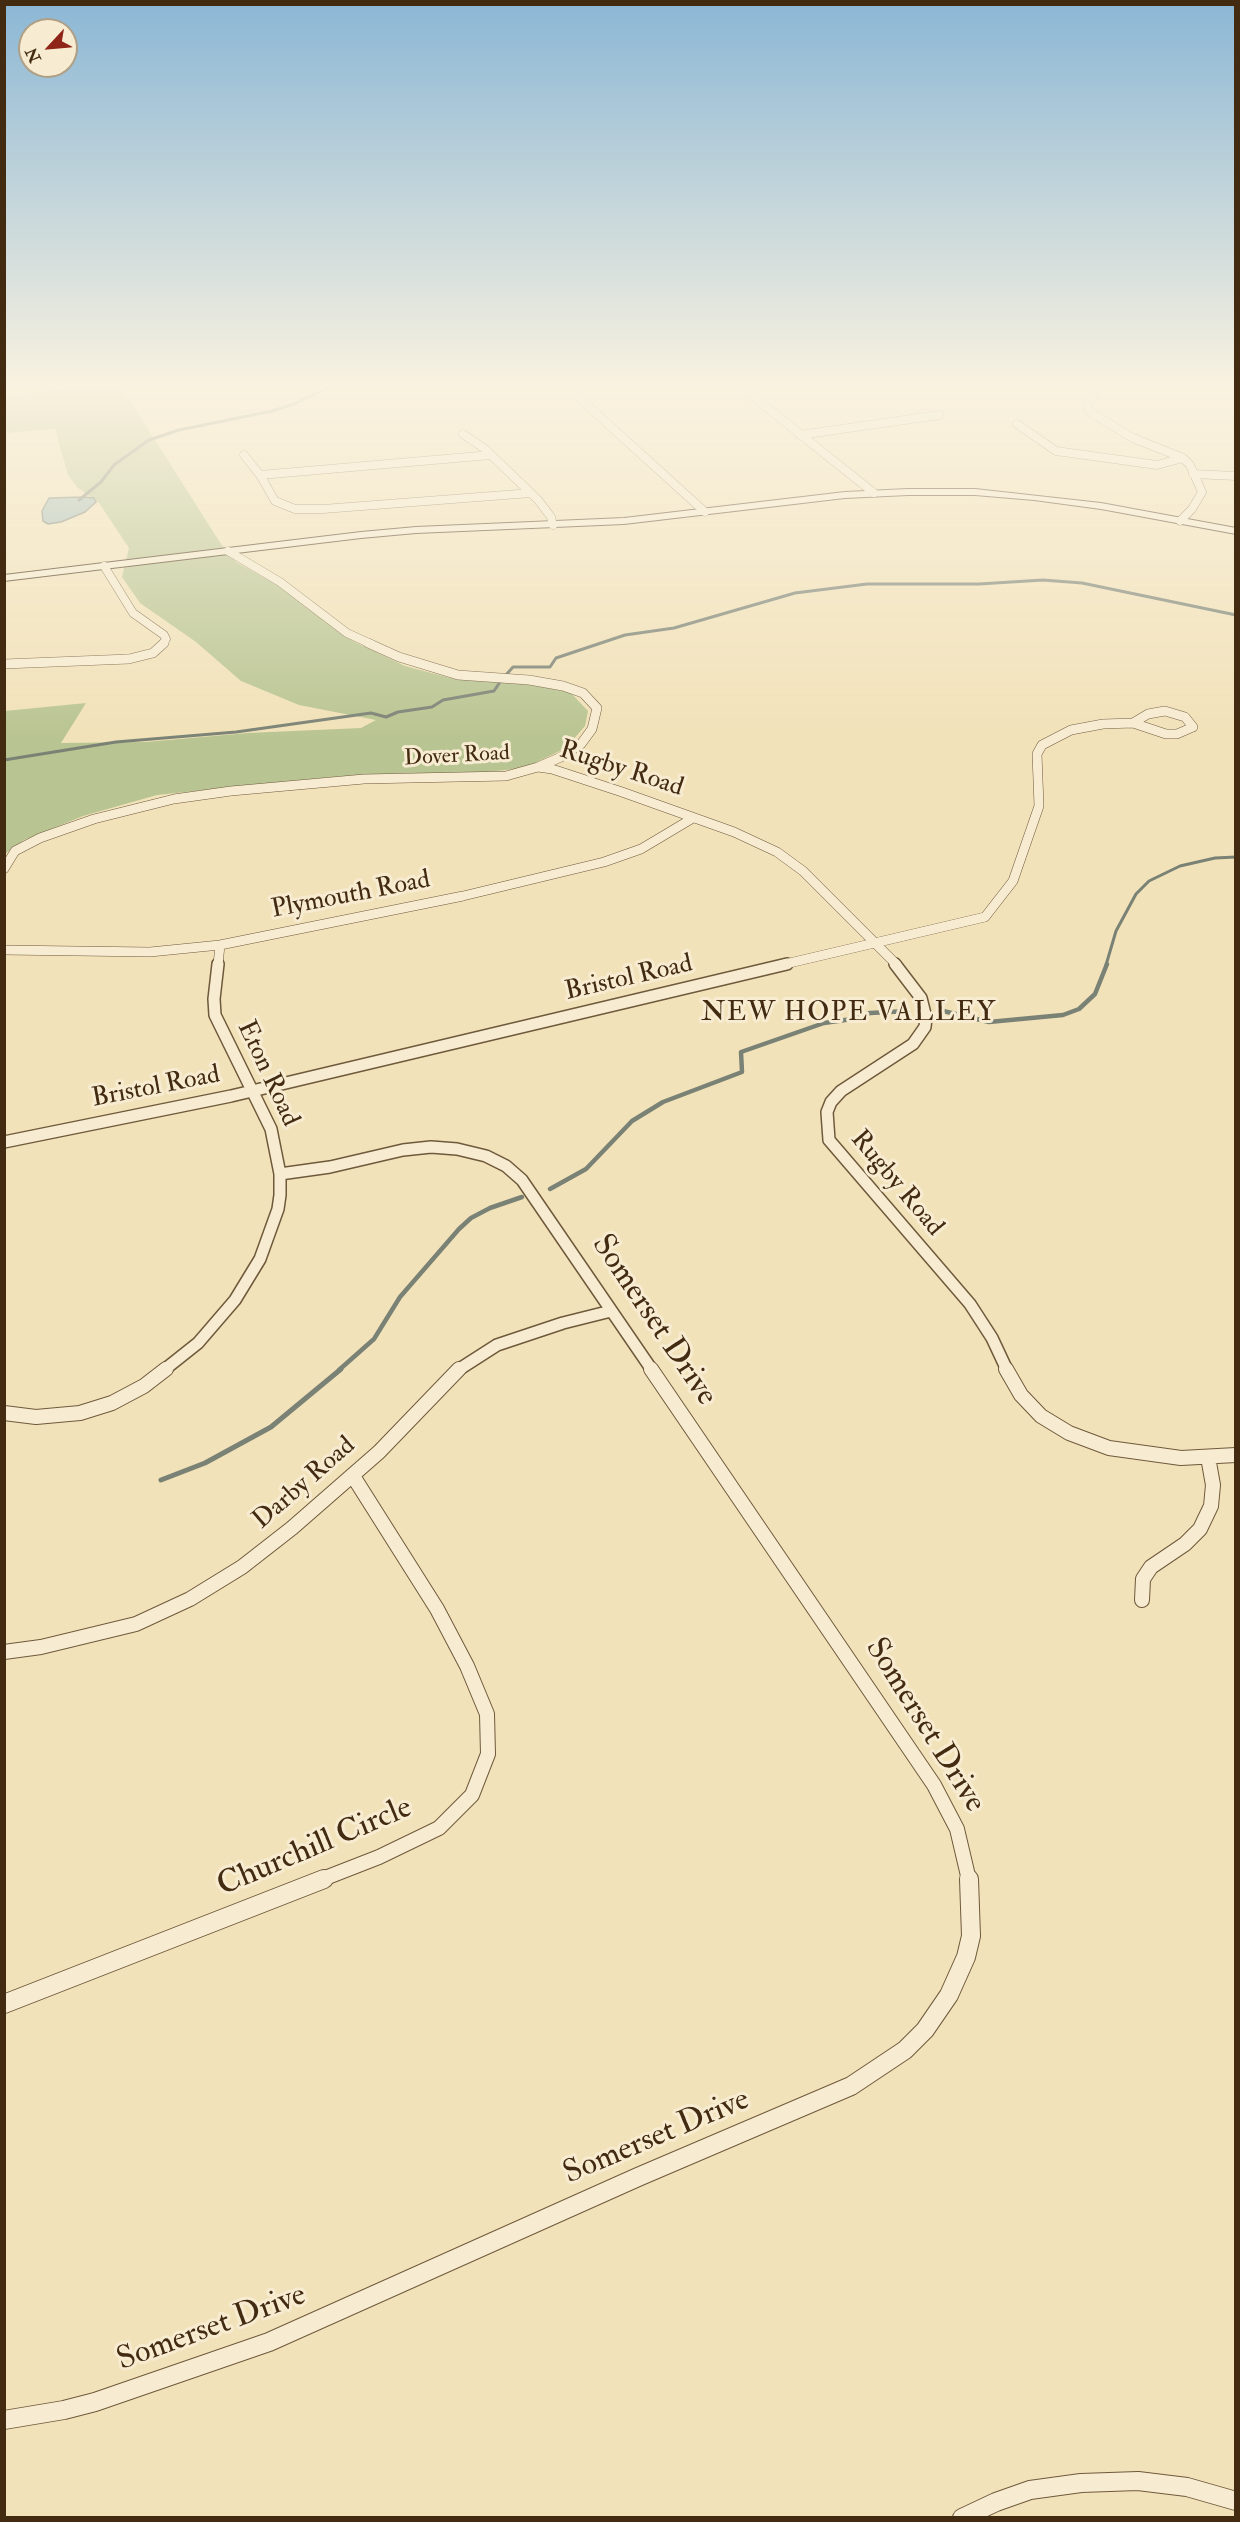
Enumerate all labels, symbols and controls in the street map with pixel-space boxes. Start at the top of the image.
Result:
north arrow [18,18,78,78]
text: N [21,44,46,66]
street label: Rugby Road [555,735,687,805]
street label: Dover Road [404,741,510,773]
street label: Plymouth Road [269,865,433,927]
street label: Bristol Road [562,949,696,1009]
district label: NEW HOPE VALLEY [701,998,997,1030]
street label: Eton Road [229,1016,305,1132]
street label: Bristol Road [89,1060,223,1116]
street label: Rugby Road [843,1125,949,1243]
street label: Somerset Drive [582,1228,724,1414]
street label: Darby Road [247,1431,363,1537]
street label: Somerset Drive [855,1632,993,1820]
street label: Churchill Circle [212,1790,418,1906]
street label: Somerset Drive [558,2082,756,2194]
street label: Somerset Drive [112,2277,312,2381]

